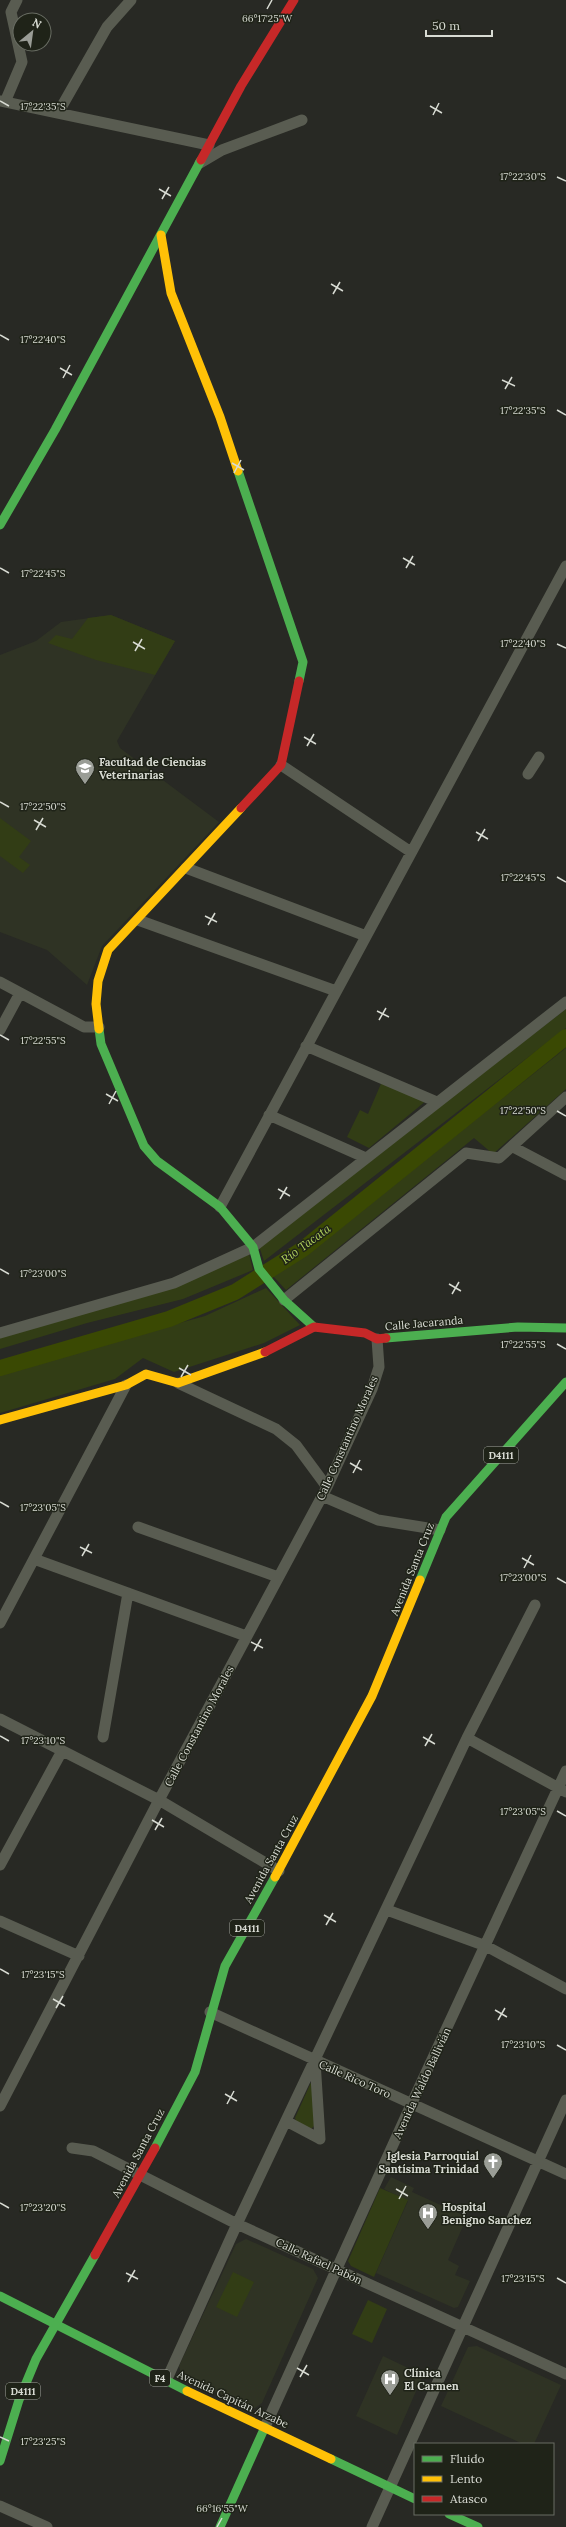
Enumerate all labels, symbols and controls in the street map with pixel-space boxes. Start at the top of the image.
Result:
north arrow [12,12,52,52]
text: 66°17'25"W [242,12,293,25]
scale bar [426,12,492,38]
text: N [30,15,44,32]
text: 50 m [432,18,460,33]
text: 17°22'35"S [20,100,66,113]
text: 17°22'30"S [500,170,546,183]
text: 17°22'40"S [20,333,66,346]
text: 17°22'35"S [500,404,546,417]
text: 17°22'45"S [21,567,66,580]
text: 17°22'40"S [500,637,546,650]
place label: Facultad de Ciencias Veterinarias [99,755,206,782]
school or university icon: Facultad de Ciencias Veterinarias [74,757,96,785]
text: 17°22'50"S [20,800,66,813]
text: 17°22'45"S [501,871,546,884]
text: 17°22'55"S [20,1034,66,1047]
text: 17°22'50"S [500,1104,546,1117]
water label: Río Tacata [278,1220,334,1267]
text: 17°23'00"S [20,1267,67,1280]
street label: Calle Jacaranda [384,1313,464,1333]
text: 17°22'55"S [500,1338,546,1351]
street label: Calle Constantino Morales [313,1374,381,1502]
road number: D4111 [484,1447,518,1463]
text: 17°23'05"S [20,1501,66,1514]
street label: Avenida Santa Cruz [387,1520,437,1618]
text: 17°23'00"S [500,1571,547,1584]
street label: Calle Constantino Morales [161,1663,237,1789]
text: 17°23'10"S [21,1734,65,1747]
text: 17°23'05"S [500,1805,546,1818]
street label: Avenida Santa Cruz [240,1812,301,1907]
road number: D4111 [230,1920,264,1936]
text: 17°23'15"S [21,1968,65,1981]
street label: Avenida Waldo Ballivián [390,2025,454,2142]
text: 17°23'10"S [501,2038,545,2051]
street label: Calle Rico Toro [317,2057,393,2101]
street label: Avenida Santa Cruz [108,2106,168,2201]
place label: Iglesia Parroquial Santísima Trinidad [378,2149,480,2176]
church icon: Iglesia Parroquial Santísima Trinidad [482,2151,504,2179]
place label: Hospital Benigno Sanchez [442,2200,532,2227]
text: 17°23'20"S [20,2201,66,2214]
hospital icon: Hospital Benigno Sanchez [417,2202,439,2230]
street label: Calle Rafael Pabón [274,2235,365,2287]
text: 17°23'15"S [501,2272,545,2285]
place label: Clínica El Carmen [404,2366,459,2393]
street label: Avenida Capitán Arzabe [174,2367,291,2431]
hospital icon: Clínica El Carmen [379,2368,401,2396]
road number: F4 [150,2370,170,2386]
road number: D4111 [6,2383,40,2399]
text: 17°23'25"S [20,2435,66,2448]
legend [414,2443,554,2515]
text: Fluido [450,2451,485,2466]
text: Lento [450,2471,482,2486]
text: Atasco [449,2491,487,2506]
text: 66°16'55"W [196,2502,249,2515]

